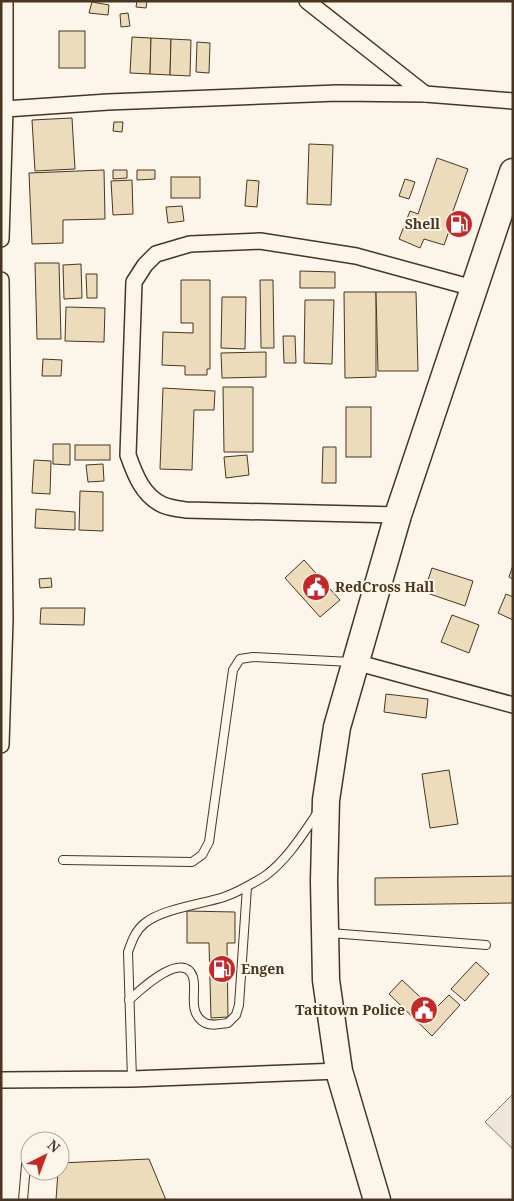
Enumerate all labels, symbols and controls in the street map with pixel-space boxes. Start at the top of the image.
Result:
fuel station icon: Shell [444,209,474,239]
place label: Shell [405,214,440,233]
public building icon: RedCross Hall [301,572,331,602]
place label: RedCross Hall [335,577,434,596]
fuel station icon: Engen [207,954,237,984]
place label: Engen [241,959,285,978]
public building icon: Tatitown Police [409,995,439,1025]
place label: Tatitown Police [295,1000,405,1019]
north arrow [20,1131,70,1181]
text: N [44,1135,64,1157]

